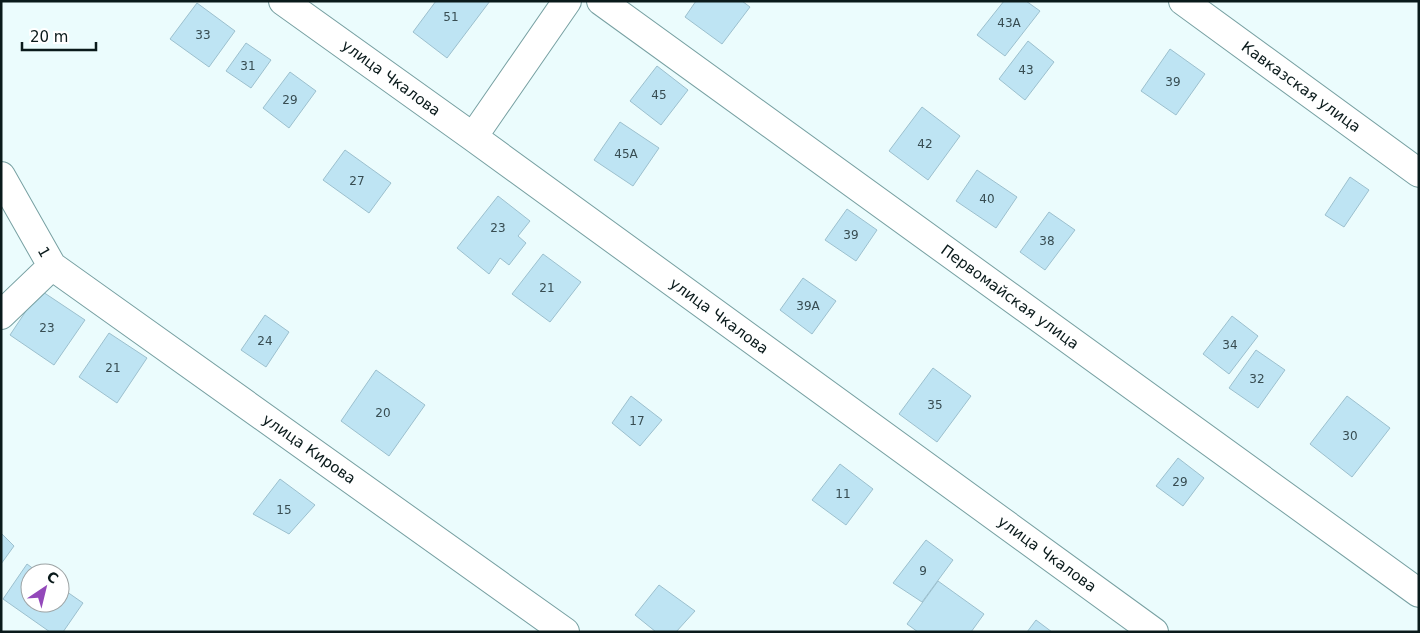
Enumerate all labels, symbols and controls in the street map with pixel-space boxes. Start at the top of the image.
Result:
house number: 51 [443,10,459,24]
house number: 43А [997,16,1022,30]
scale bar [22,20,96,52]
text: 20 m [30,28,68,46]
house number: 33 [195,28,211,42]
street label: улица Чкалова [338,36,444,120]
street label: Кавказская улица [1238,38,1364,136]
house number: 31 [240,59,256,73]
house number: 43 [1018,63,1034,77]
house number: 39 [1165,75,1181,89]
house number: 45 [651,88,667,102]
house number: 29 [282,93,298,107]
house number: 42 [917,137,933,151]
house number: 45А [614,147,639,161]
house number: 27 [349,174,365,188]
house number: 40 [979,192,995,206]
house number: 23 [490,221,506,235]
house number: 39 [843,228,859,242]
house number: 38 [1039,234,1055,248]
street label: Первомайская улица [937,241,1083,353]
street label: 1 [34,243,54,261]
street label: улица Чкалова [666,274,772,358]
house number: 21 [539,281,555,295]
house number: 39А [796,299,821,313]
house number: 23 [39,321,55,335]
house number: 24 [257,334,273,348]
house number: 34 [1222,338,1238,352]
house number: 21 [105,361,121,375]
house number: 32 [1249,372,1265,386]
house number: 35 [927,398,943,412]
house number: 20 [375,406,391,420]
street label: улица Кирова [259,410,359,488]
house number: 17 [629,414,645,428]
house number: 30 [1342,429,1358,443]
house number: 29 [1172,475,1188,489]
house number: 11 [835,487,851,501]
house number: 15 [276,503,292,517]
street label: улица Чкалова [994,512,1100,596]
north arrow [20,563,70,613]
house number: 9 [919,564,927,578]
text: С [44,568,61,587]

